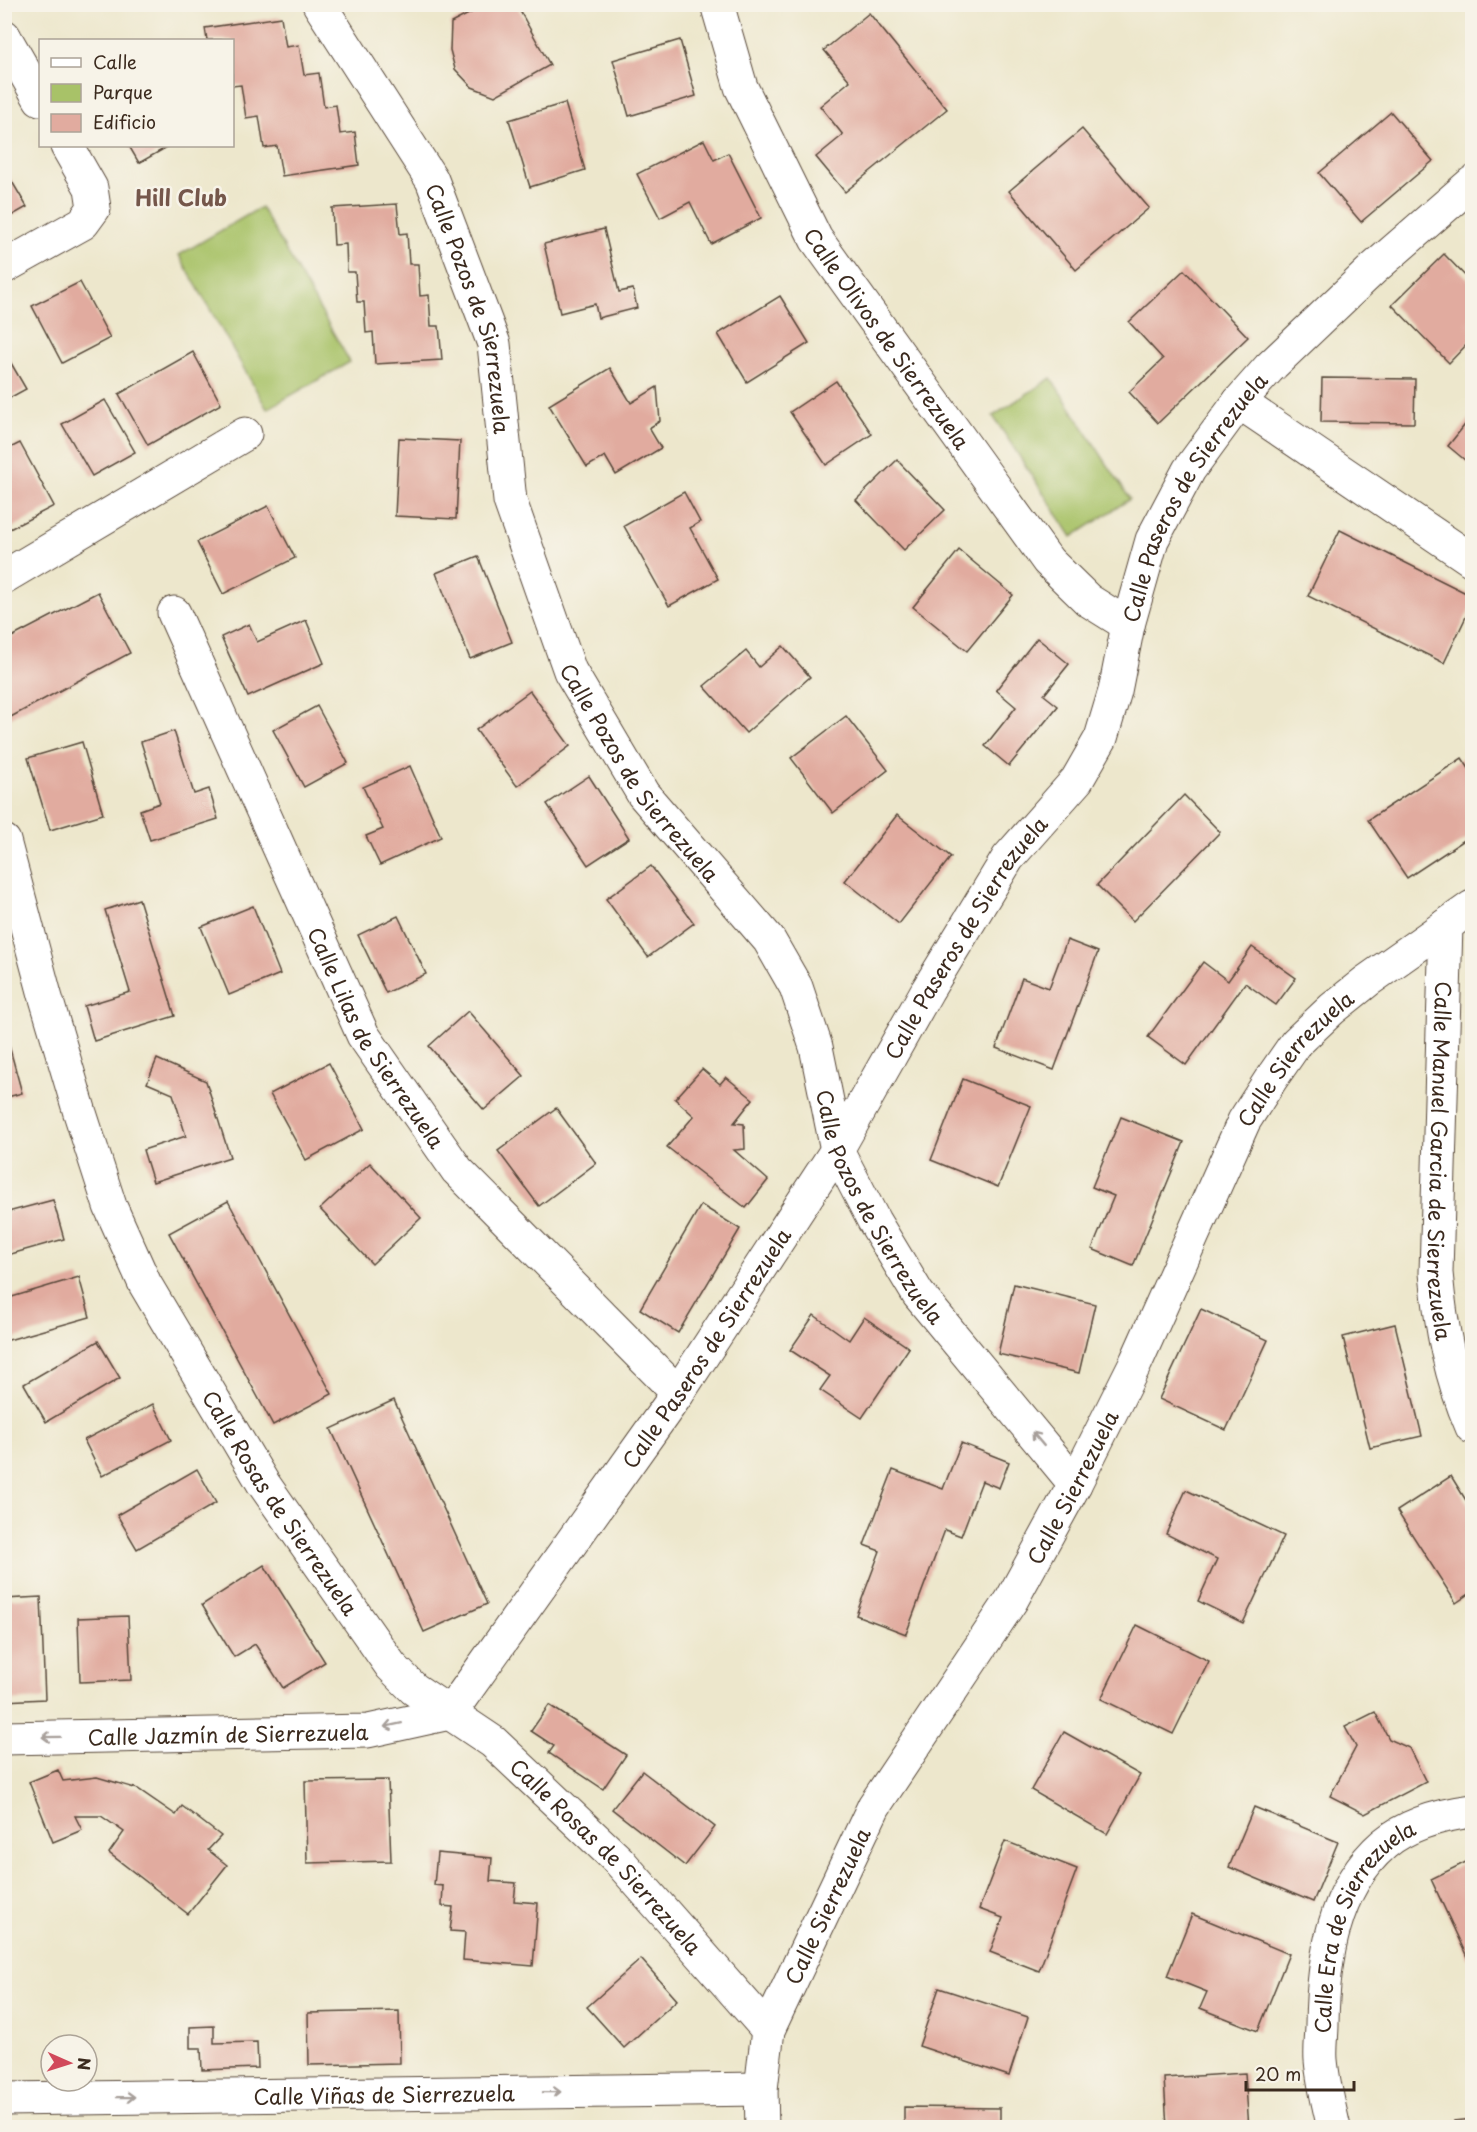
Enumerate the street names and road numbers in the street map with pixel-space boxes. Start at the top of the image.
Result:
street label: Calle Pozos de Sierrezuela [419,178,519,435]
street label: Calle Olivos de Sierrezuela [797,222,978,456]
street label: Calle Paseros de Sierrezuela [1114,365,1274,626]
street label: Calle Pozos de Sierrezuela [553,657,728,888]
street label: Calle Paseros de Sierrezuela [876,808,1054,1065]
street label: Calle Lilas de Sierrezuela [300,921,453,1154]
street label: Calle Manuel Garcia de Sierrezuela [1420,981,1461,1343]
street label: Calle Sierrezuela [1229,982,1360,1133]
street label: Calle Pozos de Sierrezuela [809,1087,952,1331]
street label: Calle Paseros de Sierrezuela [613,1221,798,1475]
street label: Calle Rosas de Sierrezuela [195,1384,367,1621]
street label: Calle Sierrezuela [1018,1404,1125,1570]
street label: Calle Jazmín de Sierrezuela [87,1715,369,1752]
street label: Calle Rosas de Sierrezuela [503,1750,710,1961]
street label: Calle Era de Sierrezuela [1306,1811,1421,2034]
street label: Calle Sierrezuela [776,1822,878,1989]
street label: Calle Viñas de Sierrezuela [253,2076,515,2112]

